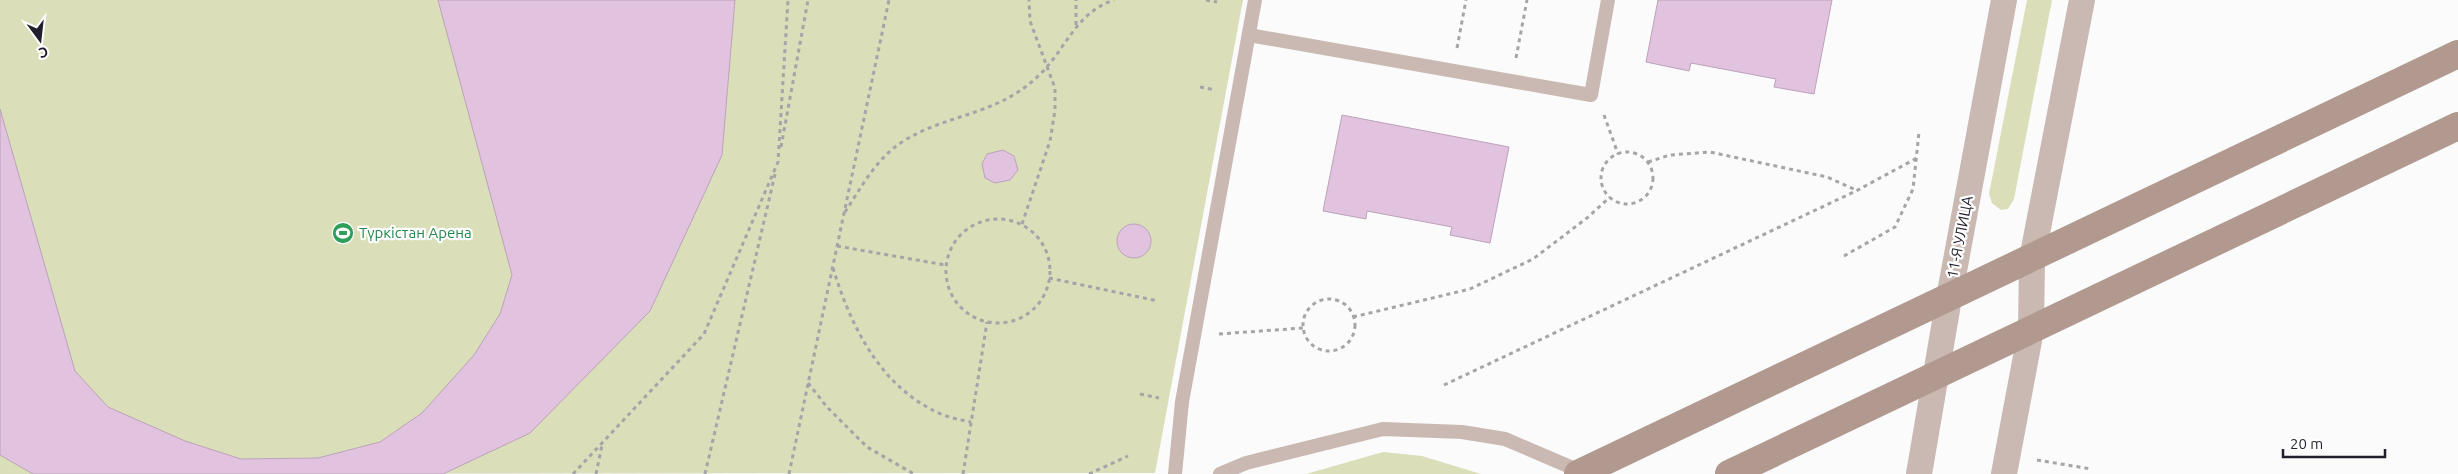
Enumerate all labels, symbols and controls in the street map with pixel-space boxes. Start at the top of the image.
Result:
north arrow [15,15,65,65]
text: С [37,44,50,61]
street label: 11-Я УЛИЦА [1943,194,1976,280]
sports icon: Түркістан Арена [331,221,355,245]
place label: Түркістан Арена [359,224,472,241]
scale bar [2283,426,2386,458]
text: 20 m [2290,435,2323,452]

